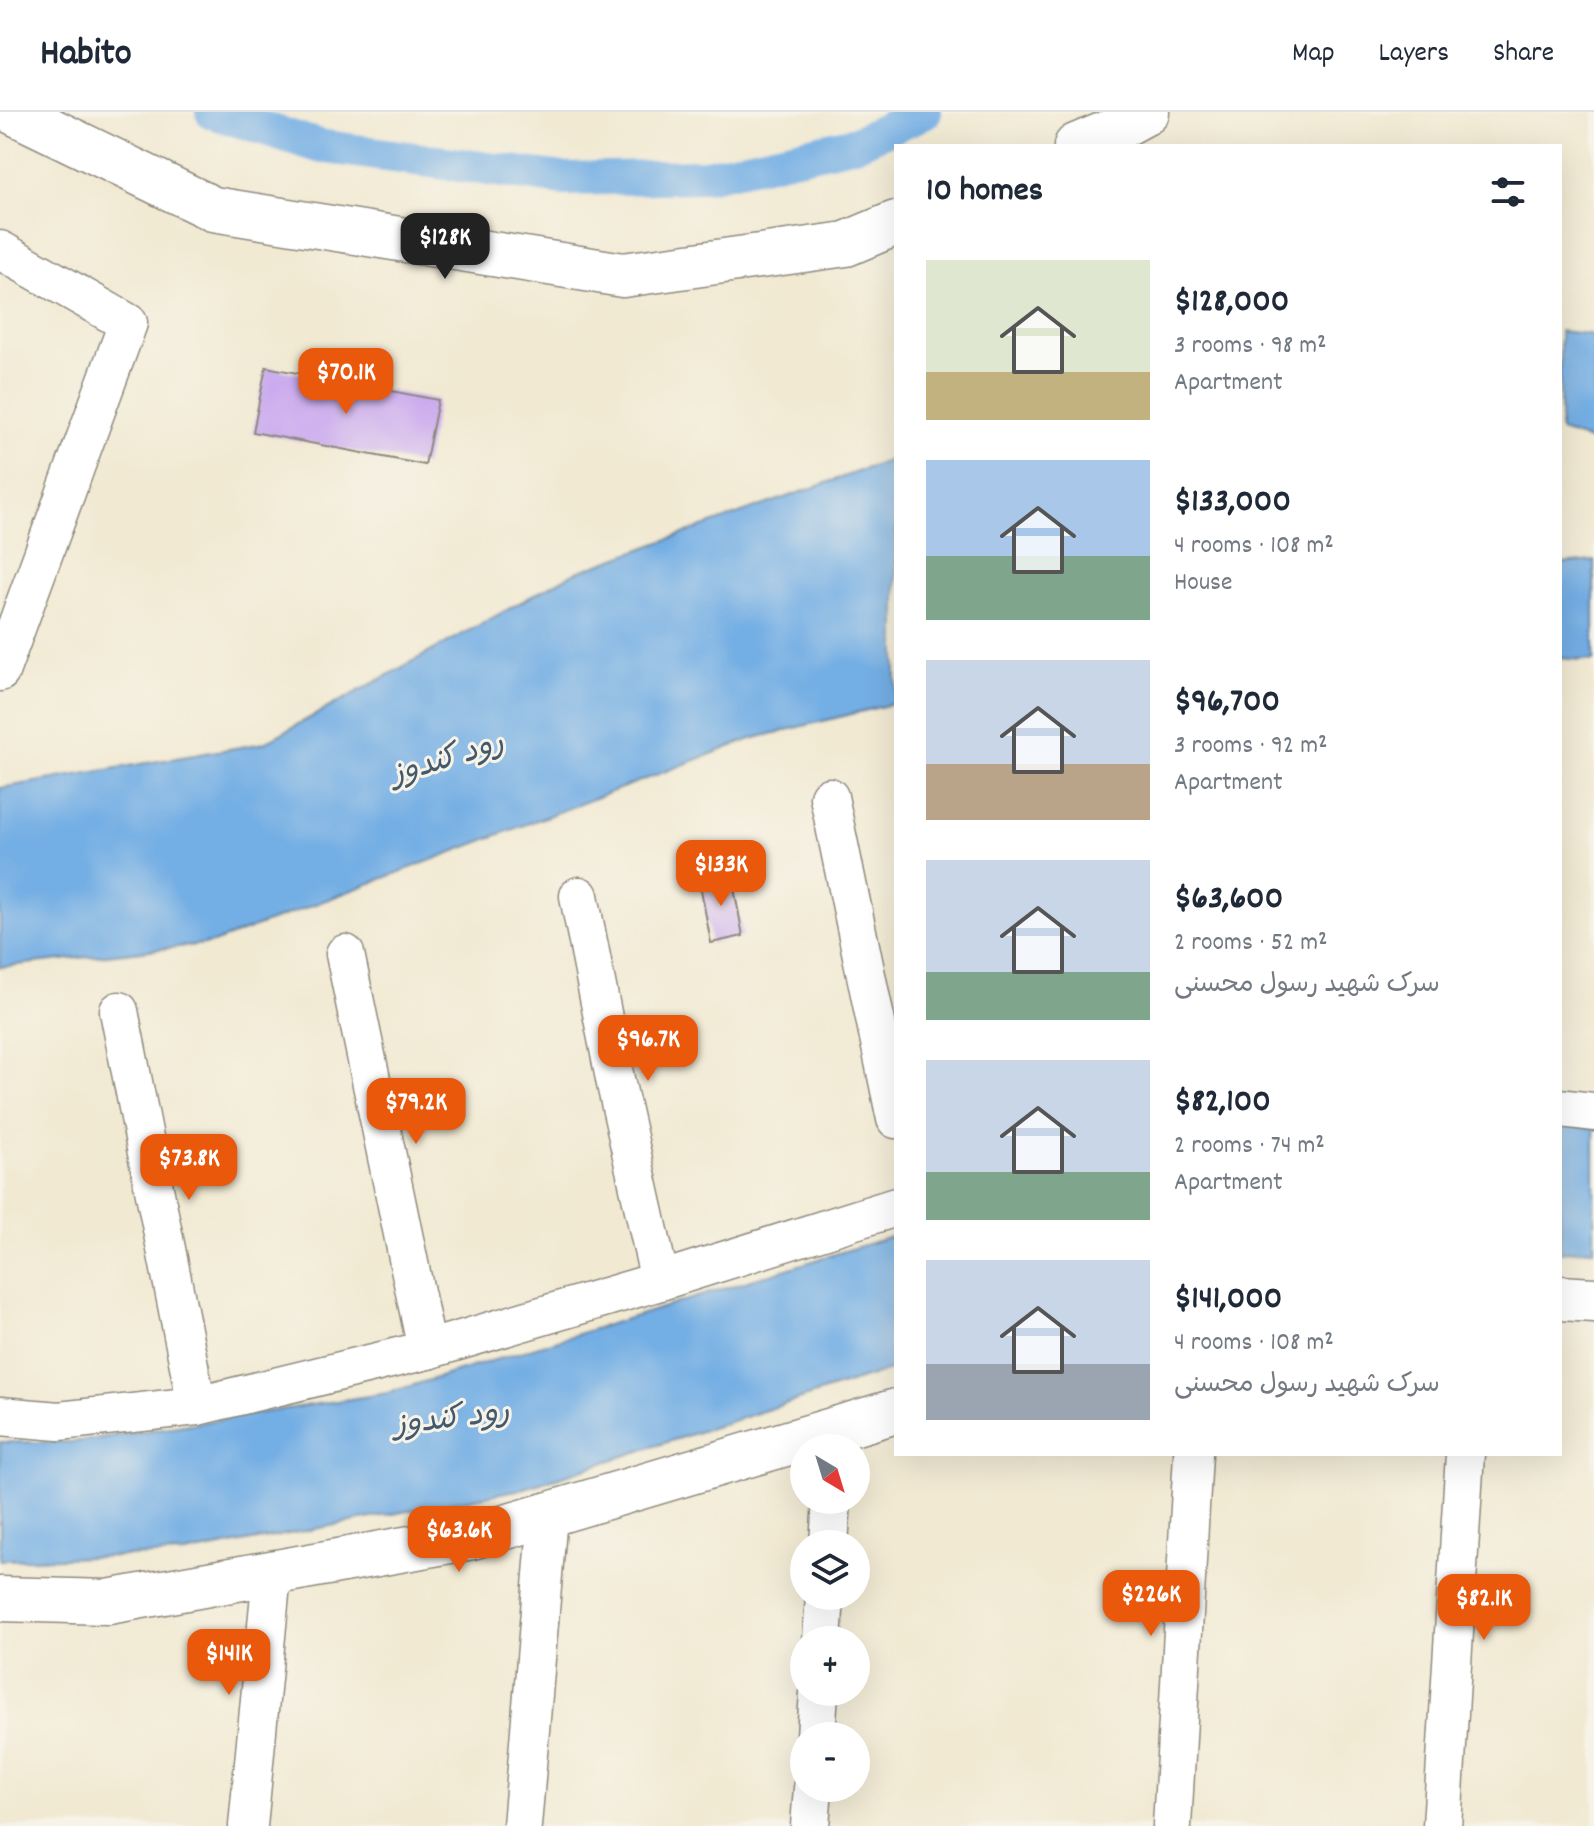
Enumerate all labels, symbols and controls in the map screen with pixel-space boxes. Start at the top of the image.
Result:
text: Habito [40,28,132,83]
text: Map [1292,35,1335,75]
text: Layers [1379,35,1449,75]
text: Share [1493,35,1554,75]
text: 10 homes [926,168,1043,217]
icon: filters [1486,170,1530,214]
pin: $128K [389,213,501,281]
text: $128K [419,220,471,257]
text: $128,000 [1174,279,1289,328]
icon: home [990,292,1086,388]
text: 3 rooms · 98 m² [1174,328,1327,365]
pin: $70.1K [281,348,411,416]
text: $70.1K [316,355,376,392]
text: Apartment [1174,365,1283,402]
text: $133,000 [1174,479,1291,528]
icon: home [990,492,1086,588]
text: 4 rooms · 108 m² [1174,528,1334,565]
text: House [1174,565,1232,602]
text: $96,700 [1174,679,1280,728]
icon: home [990,692,1086,788]
water label: رود کندوز [382,722,510,801]
text: 3 rooms · 92 m² [1174,728,1328,765]
text: Apartment [1174,765,1283,802]
pin: $133K [665,840,777,908]
text: $133K [694,847,748,884]
text: $63,600 [1174,876,1283,925]
icon: home [990,892,1086,988]
text: 2 rooms · 52 m² [1174,925,1327,962]
text: سرک شهید رسول محسنی [1174,967,1440,1004]
pin: $96.7K [583,1015,713,1083]
text: $96.7K [616,1022,680,1059]
pin: $79.2K [351,1078,481,1146]
text: $82,100 [1174,1079,1271,1128]
text: $79.2K [385,1085,447,1122]
icon: home [990,1092,1086,1188]
text: 2 rooms · 74 m² [1174,1128,1325,1165]
pin: $73.8K [124,1134,254,1202]
text: $73.8K [158,1141,220,1178]
text: Apartment [1174,1165,1283,1202]
text: $141,000 [1174,1276,1282,1325]
icon: home [990,1292,1086,1388]
text: 4 rooms · 108 m² [1174,1325,1334,1362]
text: سرک شهید رسول محسنی [1174,1367,1440,1404]
water label: رود کندوز [387,1391,513,1451]
north arrow [790,1434,870,1514]
map controls [790,1434,870,1802]
pin: $63.6K [394,1506,524,1574]
text: $63.6K [426,1513,492,1550]
button: layers [790,1530,870,1610]
pin: $226K [1095,1570,1207,1638]
pin: $82.1K [1419,1574,1549,1642]
text: $226K [1121,1577,1181,1614]
text: $82.1K [1456,1581,1513,1618]
button: + [790,1626,870,1706]
pin: $141K [173,1629,285,1697]
text: $141K [205,1636,253,1673]
button: − [790,1722,870,1802]

